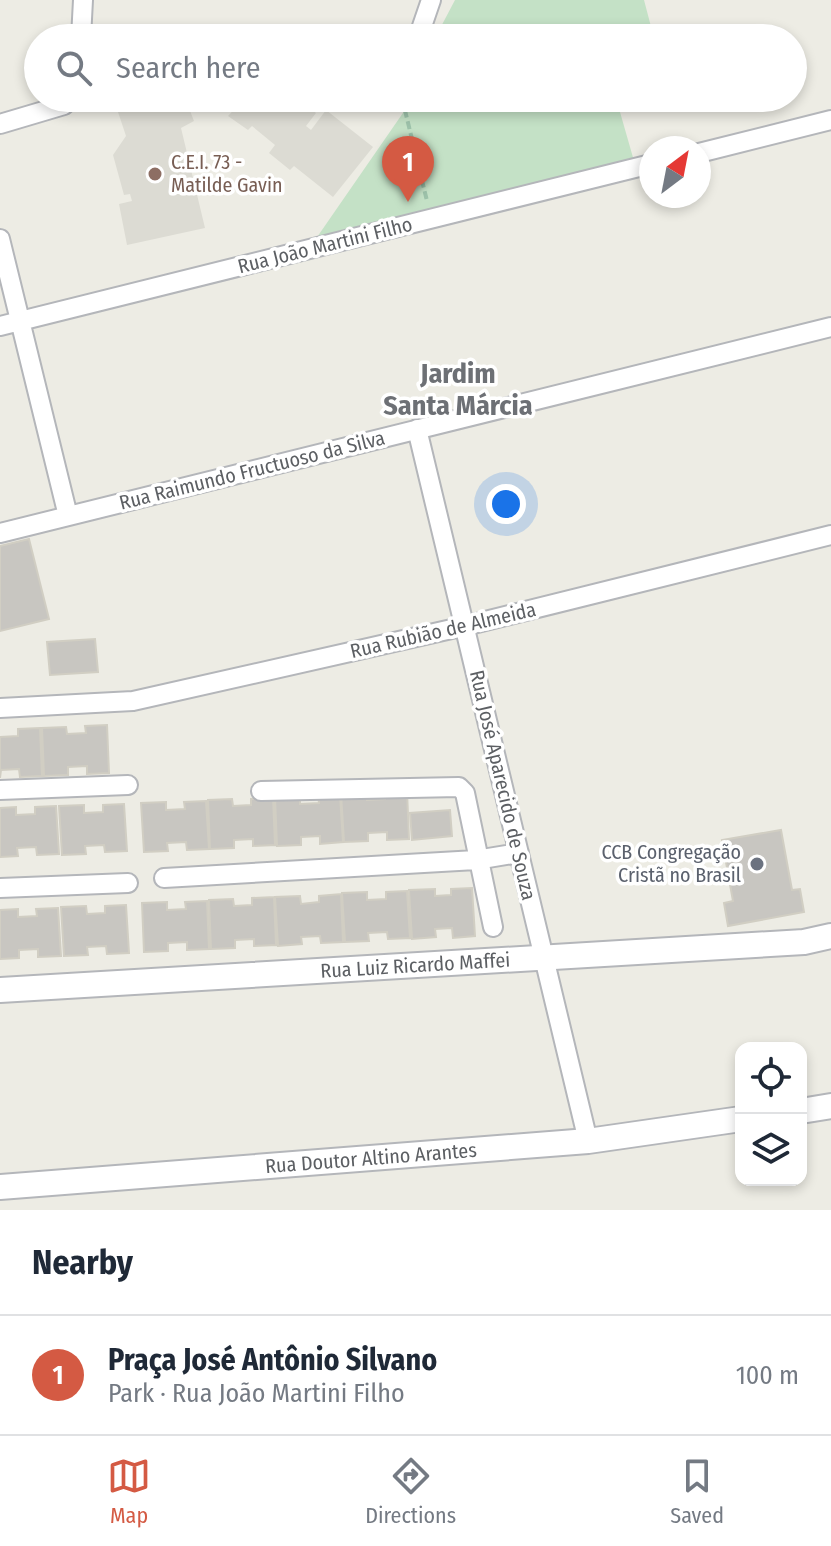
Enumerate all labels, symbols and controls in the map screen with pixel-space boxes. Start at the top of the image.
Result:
search box [24,24,807,112]
icon: search [52,46,96,90]
text: Search here [116,50,261,86]
pin: 1 [382,136,434,202]
north arrow [639,136,711,208]
place label: C.E.I. 73 - Matilde Gavin [171,150,283,197]
marker: C.E.I. 73 - Matilde Gavin [146,165,164,183]
street label: Rua João Martini Filho [235,212,415,278]
district label: Jardim Santa Márcia [383,357,533,422]
street label: Rua Raimundo Fructuoso da Silva [117,425,387,515]
your location [486,484,526,524]
street label: Rua Rubião de Almeida [348,597,538,663]
street label: Rua José Aparecido de Souza [465,668,541,902]
place label: CCB Congregação Cristã no Brasil [601,840,741,887]
marker: CCB Congregação Cristã no Brasil [748,855,766,873]
street label: Rua Luiz Ricardo Maffei [320,948,511,983]
map controls [735,1042,807,1186]
button: locate [735,1042,807,1114]
button: layers [735,1114,807,1186]
street label: Rua Doutor Altino Arantes [264,1138,478,1178]
text: Nearby [32,1242,133,1283]
text: Praça José Antônio Silvano [108,1342,437,1378]
text: 1 [53,1360,64,1391]
text: 100 m [736,1360,799,1391]
text: Park · Rua João Martini Filho [108,1378,405,1409]
tab: Map [107,1454,151,1529]
tab: Directions [365,1454,456,1529]
tab: Saved [670,1454,724,1529]

